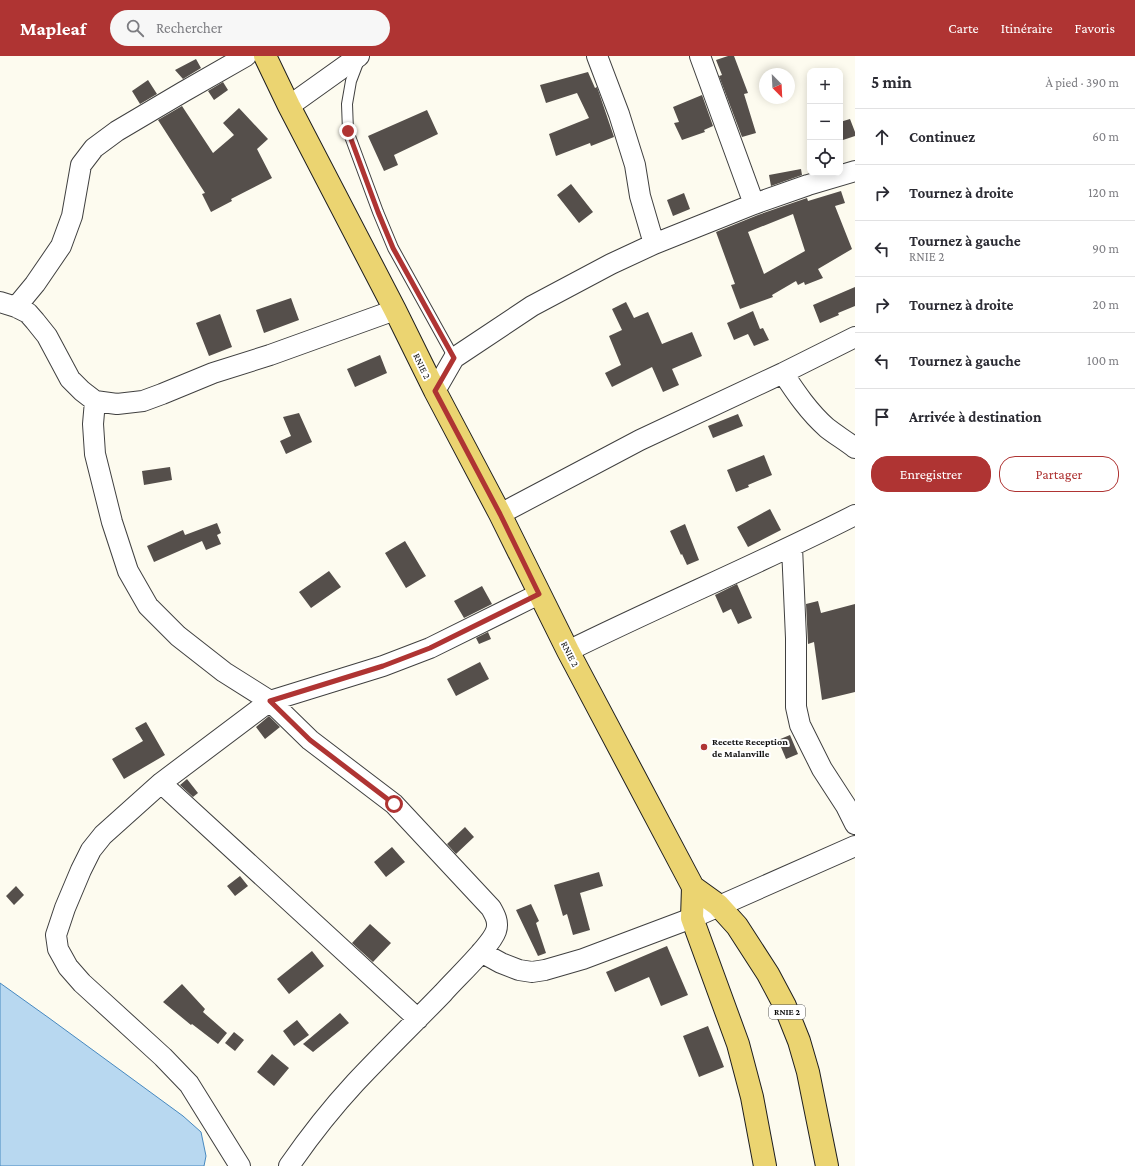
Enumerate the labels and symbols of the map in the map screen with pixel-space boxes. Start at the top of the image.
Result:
north arrow [759,68,795,104]
route end [339,122,357,140]
street label: RNIE 2 [411,351,433,381]
street label: RNIE 2 [559,639,581,669]
place label: Recette Reception de Malanville [712,736,788,759]
marker: Recette Reception de Malanville [699,742,709,752]
route start [385,795,403,813]
road number: RNIE 2 [769,1005,805,1019]

